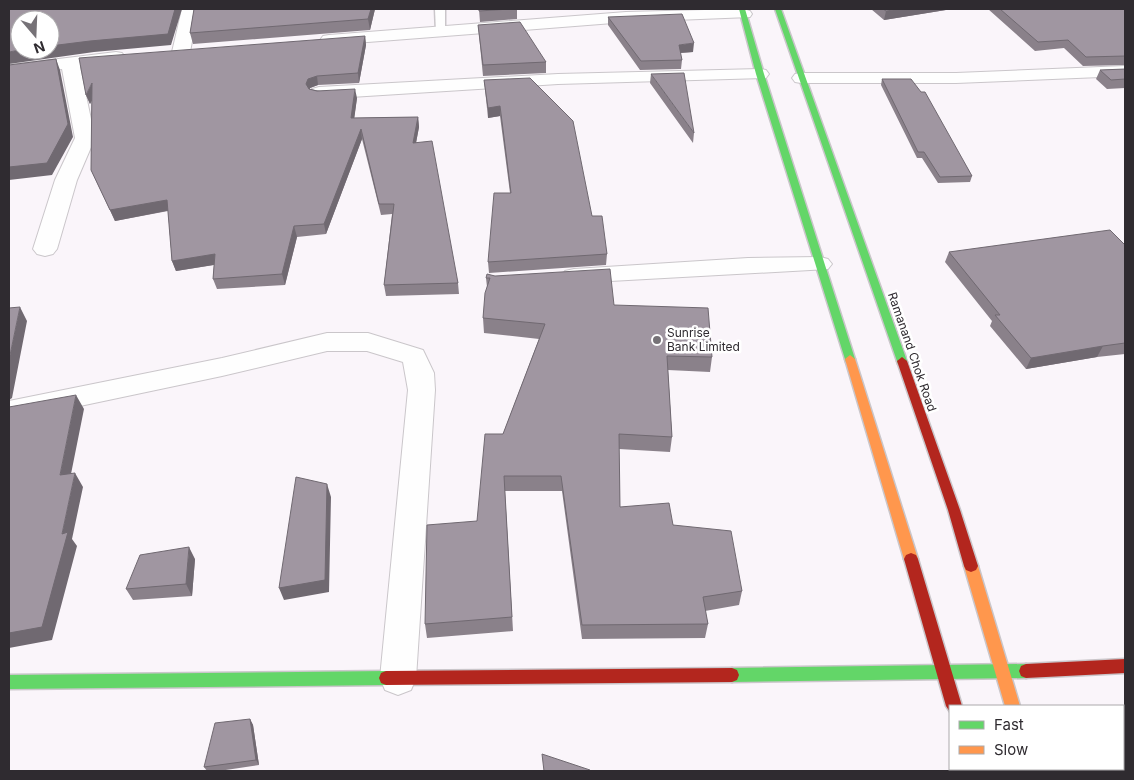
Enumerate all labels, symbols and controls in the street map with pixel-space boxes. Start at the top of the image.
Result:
north arrow [10,10,60,60]
text: N [32,38,47,58]
street label: Ramanand Chok Road [885,290,940,413]
place label: Sunrise Bank Limited [667,325,740,354]
marker: Sunrise Bank Limited [651,334,663,346]
legend [949,705,1124,770]
text: Fast [994,715,1024,734]
text: Slow [994,740,1028,759]

